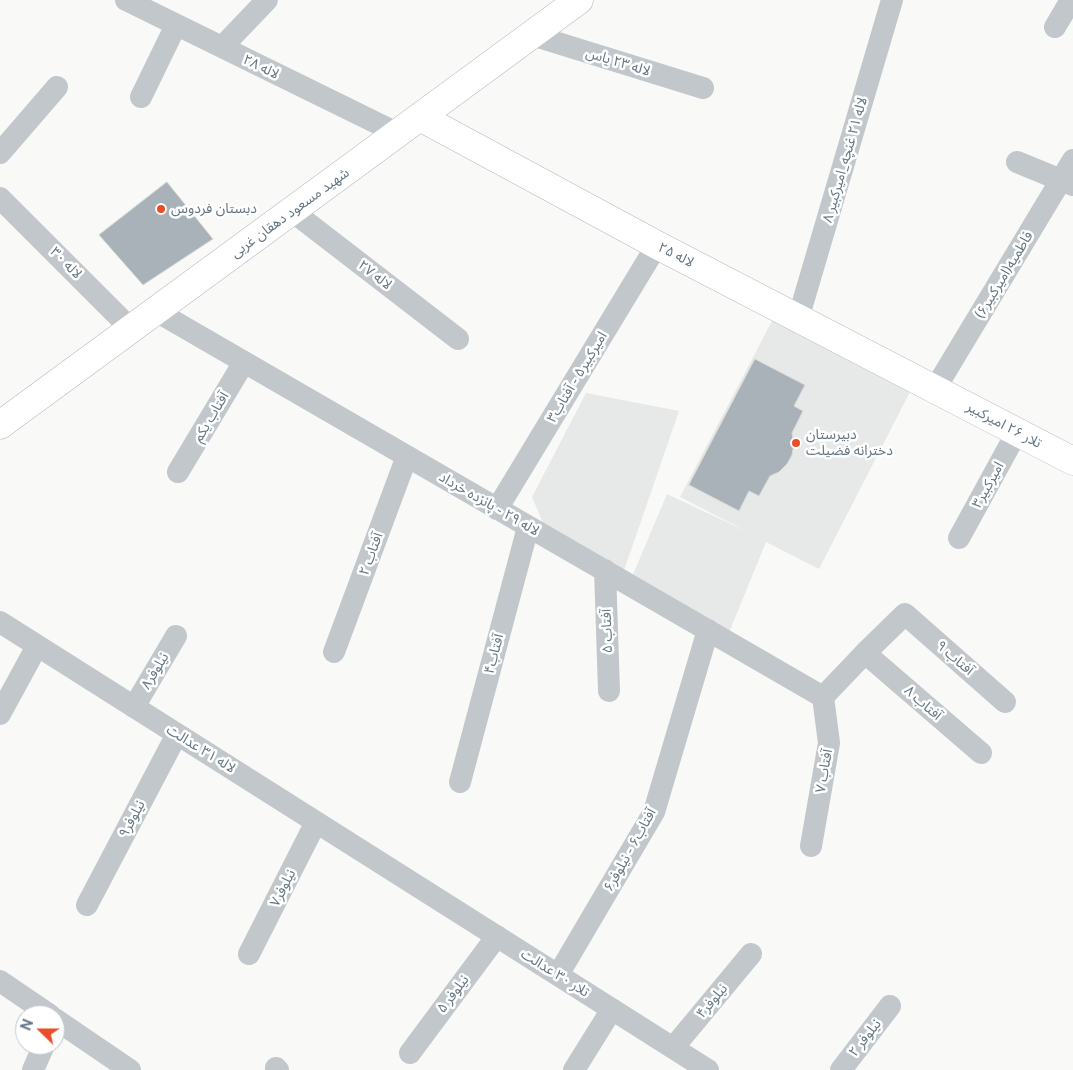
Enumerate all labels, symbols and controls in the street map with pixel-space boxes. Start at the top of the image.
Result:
street label: لاله ۲۳ یاس [584,44,652,80]
street label: لاله ۲۸ [240,51,282,83]
street label: لاله ۲۱ غنچه_امیرکبیر ۸ [819,95,871,225]
street label: شهید مسعود دهقان غربی [227,164,353,262]
place label: دبستان فردوس [171,201,257,217]
marker: دبستان فردوس [155,203,167,215]
street label: فاطمیه(امیرکبیر۶) [971,228,1037,322]
street label: لاله ۲۵ [655,239,697,271]
street label: لاله ۳۰ [47,244,85,282]
street label: لاله ۲۷ [355,257,395,293]
street label: امیرکبیر۵ - آفتاب۳ [543,328,611,426]
street label: آفتاب یکم [190,389,232,445]
street label: تلار ۲۶ امیرکبیر [964,398,1044,452]
place label: دبیرستان دخترانه فضیلت [806,427,893,460]
marker: دبیرستان دخترانه فضیلت [790,437,802,449]
street label: امیرکبیر۳ [968,459,1008,511]
street label: لاله ۲۹ - پانزده خرداد [436,468,542,540]
street label: آفتاب ۲ [356,530,386,578]
street label: آفتاب ۵ [598,609,616,653]
street label: آفتاب۴ [481,632,507,676]
street label: آفتاب ۹ [933,637,977,679]
street label: نیلوفر۸ [138,650,172,692]
street label: آفتاب ۸ [901,682,945,724]
street label: لاله ۳۱ عدالت [163,721,239,777]
street label: آفتاب ۷ [812,748,836,794]
street label: نیلوفر۹ [115,798,149,840]
street label: آفتاب۶ - نیلوفر۶ [600,805,660,895]
street label: نیلوفر۷ [267,867,299,909]
street label: تلار ۳۰ عدالت [518,945,592,1001]
street label: نیلوفر ۵ [433,972,473,1016]
street label: نیلوفر۴ [693,980,731,1022]
north arrow [15,1005,65,1055]
street label: نیلوفر ۲ [845,1016,885,1060]
text: N [18,1017,36,1033]

